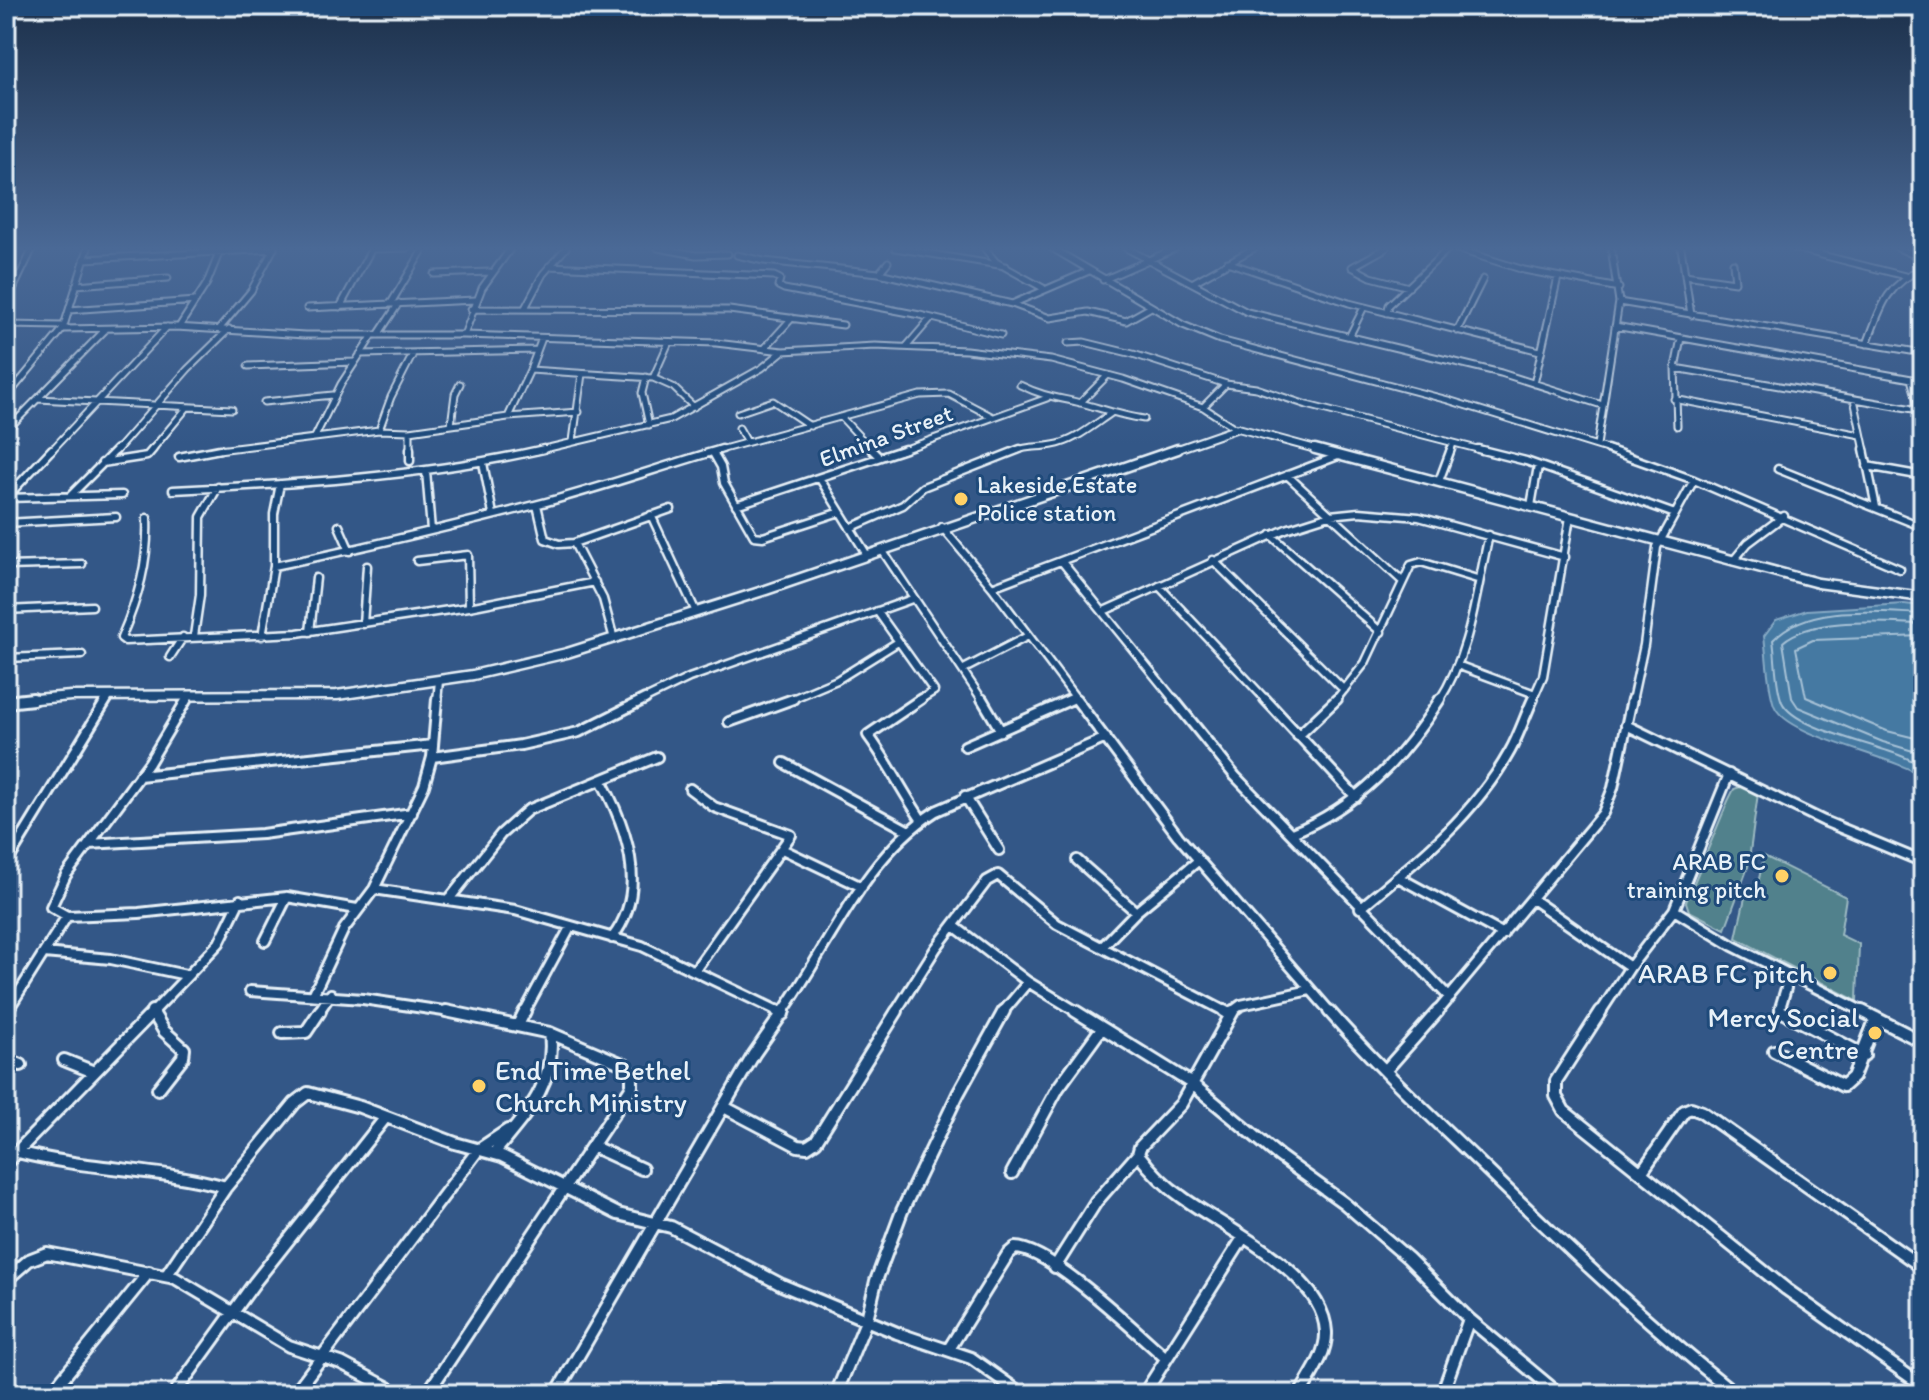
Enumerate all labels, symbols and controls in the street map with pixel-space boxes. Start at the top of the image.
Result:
street label: Elmina Street [815,398,957,473]
place label: Lakeside Estate Police station [977,470,1137,527]
marker: Lakeside Estate Police station [952,490,970,508]
place label: ARAB FC training pitch [1627,847,1766,904]
marker: ARAB FC training pitch [1773,867,1791,885]
place label: ARAB FC pitch [1638,956,1814,990]
marker: ARAB FC pitch [1821,964,1839,982]
place label: Mercy Social Centre [1708,1000,1859,1066]
marker: Mercy Social Centre [1866,1024,1884,1042]
place label: End Time Bethel Church Ministry [495,1053,691,1119]
marker: End Time Bethel Church Ministry [470,1077,488,1095]

